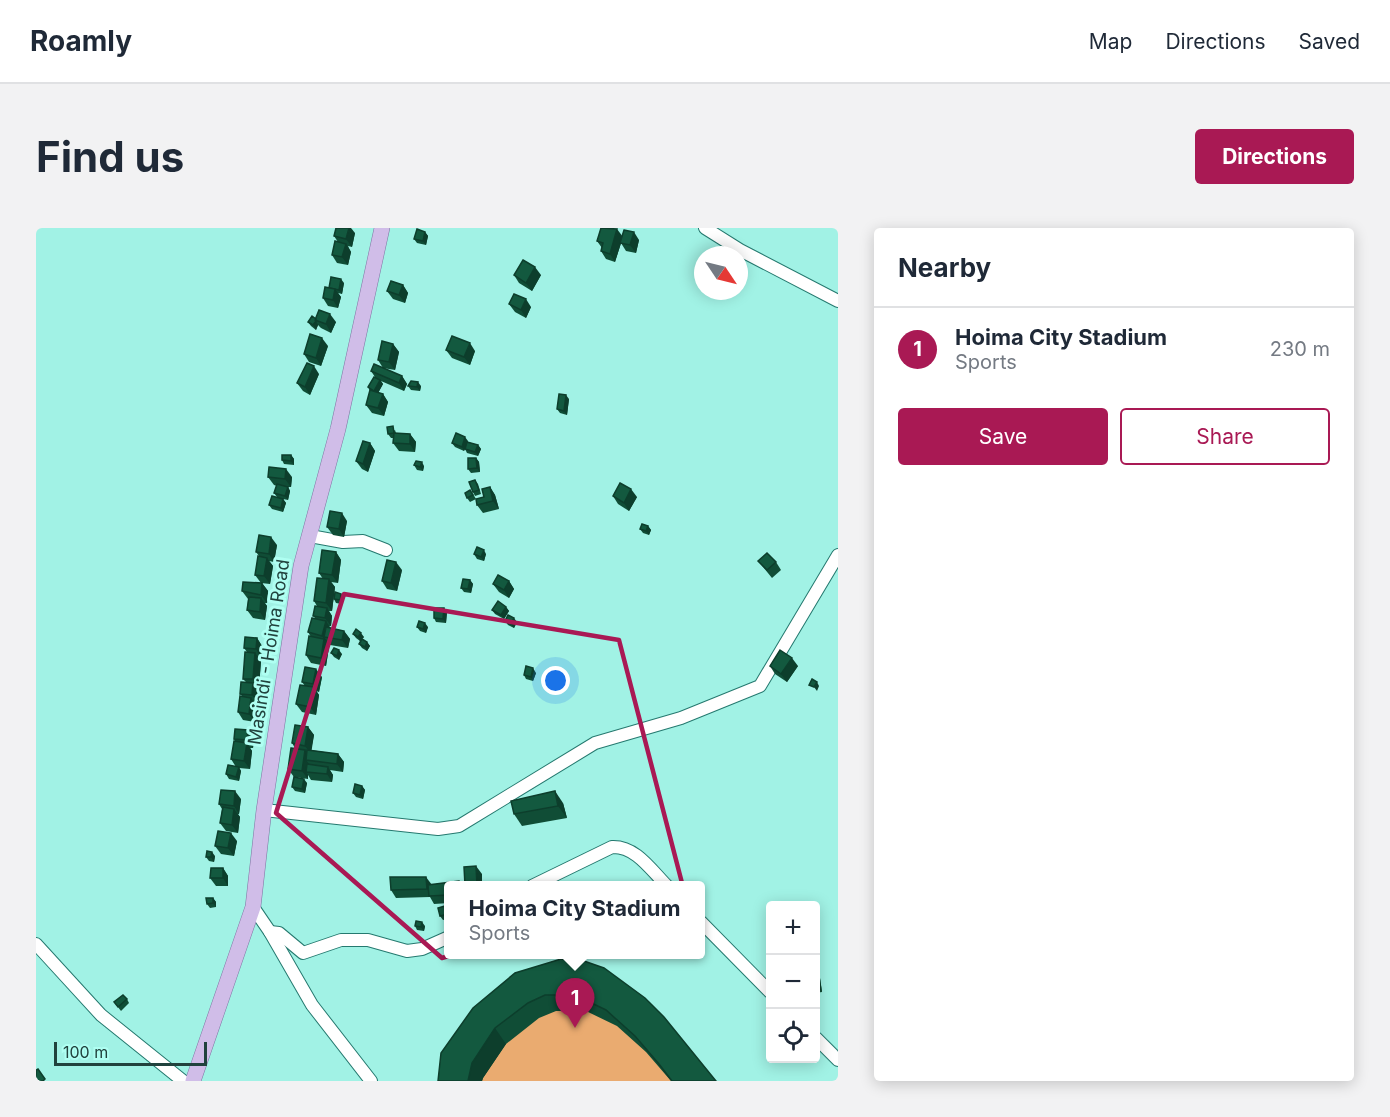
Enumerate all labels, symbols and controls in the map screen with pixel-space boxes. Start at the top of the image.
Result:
text: Roamly [30,24,132,58]
text: Map [1089,29,1132,54]
text: Directions [1165,29,1266,54]
text: Saved [1299,29,1360,54]
button: Directions [1195,129,1354,184]
text: Find us [36,131,184,182]
north arrow [694,246,748,300]
text: Nearby [898,252,991,283]
text: Hoima City Stadium [955,324,1167,350]
text: 1 [913,337,922,361]
text: 230 m [1270,337,1330,361]
text: Sports [955,350,1017,374]
button: Save [898,408,1108,465]
button: Share [1120,408,1330,465]
street label: Masindi - Hoima Road [243,558,294,746]
your location [541,666,570,695]
popup [444,881,705,959]
text: Hoima City Stadium [468,895,681,921]
map controls [766,901,820,1063]
button: + [766,901,820,955]
text: Sports [468,921,530,945]
button: − [766,955,820,1009]
pin: 1 [556,978,594,1028]
button: locate [766,1009,820,1063]
scale bar [54,1039,207,1066]
text: 100 m [63,1042,108,1062]

